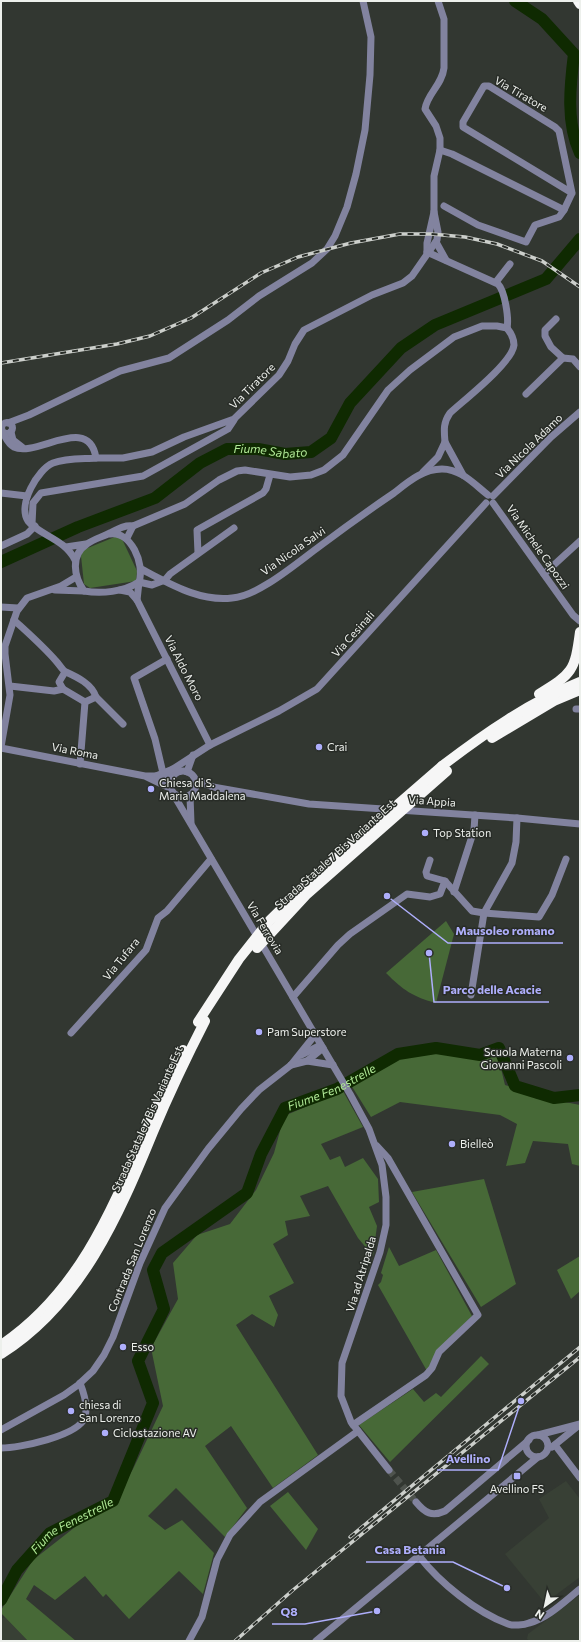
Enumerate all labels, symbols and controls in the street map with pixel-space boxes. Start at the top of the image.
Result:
street label: Via Tiratore [492,73,550,114]
street label: Via Tiratore [226,360,277,411]
street label: Via Nicola Adamo [493,410,565,481]
water label: Fiume Sabato [233,441,308,460]
street label: Via Michele Capozzi [504,502,572,592]
street label: Via Nicola Salvi [258,524,328,578]
street label: Via Cesinali [329,608,377,659]
street label: Via Aldo Moro [162,633,207,703]
street label: Via Roma [51,740,99,761]
place label: Crai [327,740,348,753]
marker: Crai [314,742,324,752]
place label: Chiesa di S. Maria Maddalena [159,776,246,802]
marker: Chiesa di S. Maria Maddalena [146,784,156,794]
street label: Via Appia [408,792,456,809]
street label: Strada Statale 7 Bis Variante Est [272,796,398,911]
place label: Top Station [433,826,491,839]
marker: Top Station [420,828,430,838]
street label: Via Ferrovia [245,899,286,957]
callout: Mausoleo romano [448,919,563,943]
text: Mausoleo romano [455,923,555,937]
street label: Via Tufara [100,935,142,982]
callout: Parco delle Acacie [434,978,549,1002]
text: Parco delle Acacie [443,982,541,996]
place label: Pam Superstore [267,1025,347,1038]
marker: Pam Superstore [254,1027,264,1037]
street label: Strada Statale 7 Bis Variante Est [108,1044,185,1194]
place label: Scuola Materna Giovanni Pascoli [481,1045,562,1071]
marker: Scuola Materna Giovanni Pascoli [565,1053,575,1063]
water label: Fiume Fenestrelle [285,1060,378,1113]
place label: Bielleò [460,1137,494,1150]
marker: Bielleò [447,1139,457,1149]
street label: Contrada San Lorenzo [105,1206,159,1314]
street label: Via ad Atripalda [343,1234,378,1313]
place label: Esso [131,1340,154,1353]
marker: Esso [118,1342,128,1352]
place label: chiesa di San Lorenzo [79,1398,141,1424]
marker: chiesa di San Lorenzo [66,1406,76,1416]
place label: Ciclostazione AV [113,1426,197,1439]
marker: Ciclostazione AV [100,1428,110,1438]
callout: Avellino [437,1446,498,1470]
text: Avellino [446,1451,490,1465]
marker: Avellino FS [512,1471,522,1481]
place label: Avellino FS [490,1482,544,1495]
water label: Fiume Fenestrelle [27,1494,116,1556]
callout: Casa Betania [366,1538,453,1562]
text: Casa Betania [375,1542,445,1556]
north arrow [525,1586,565,1626]
callout: Q8 [272,1600,305,1624]
text: Q8 [280,1604,298,1618]
text: N [532,1607,546,1623]

